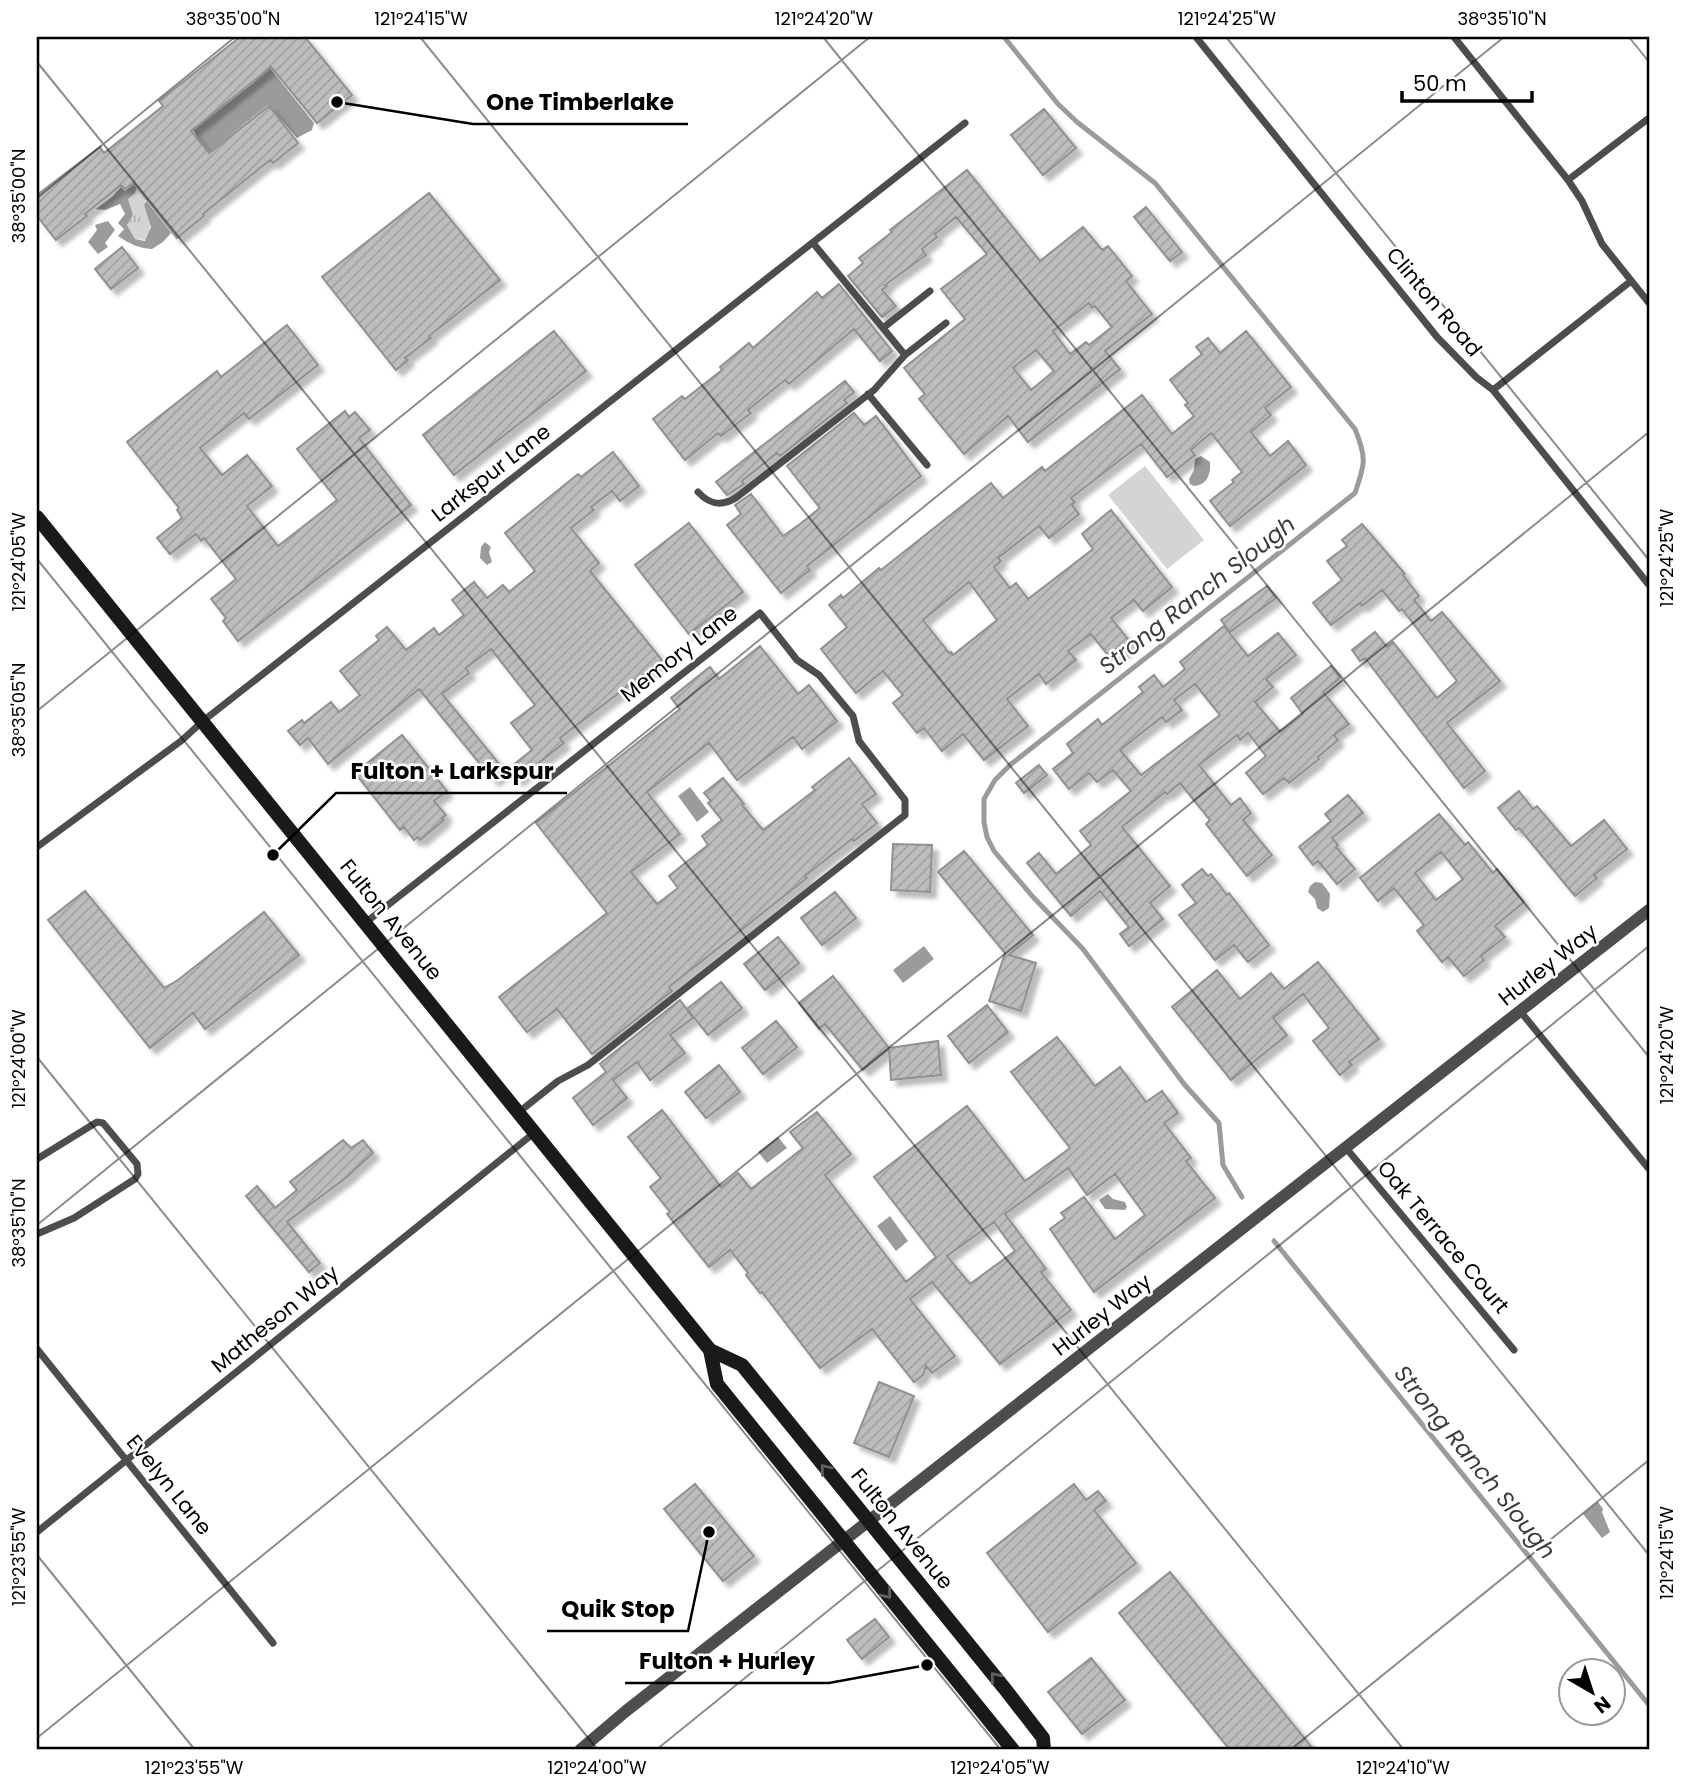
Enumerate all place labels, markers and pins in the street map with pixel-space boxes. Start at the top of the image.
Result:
callout: One Timberlake [473,80,688,124]
callout: Fulton + Larkspur [336,749,567,793]
callout: Quik Stop [547,1587,688,1631]
callout: Fulton + Hurley [625,1639,829,1683]

